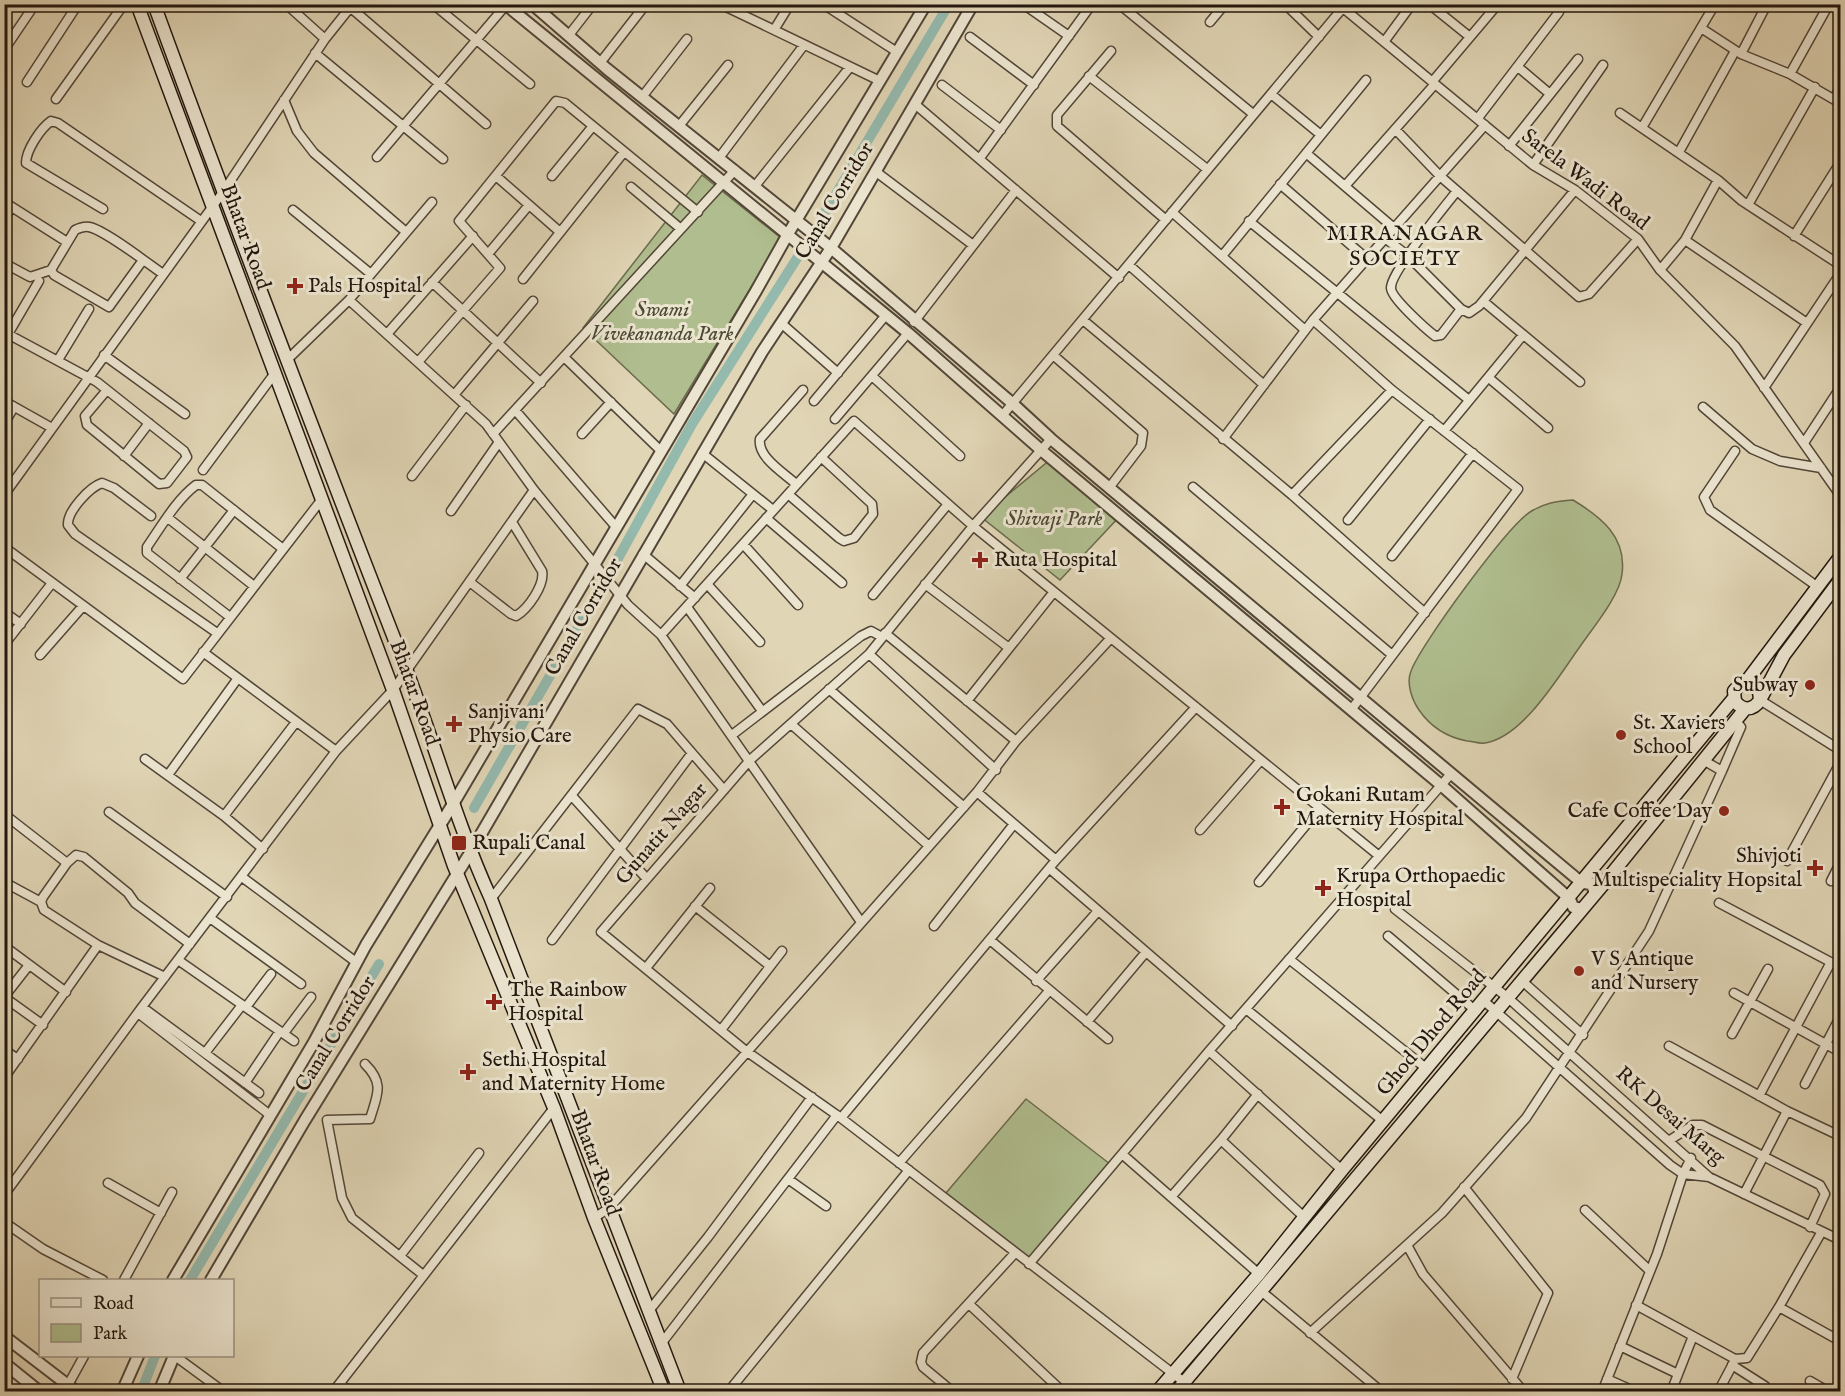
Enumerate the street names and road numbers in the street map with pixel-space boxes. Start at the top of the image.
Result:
street label: Sarela Wadi Road [1516,123,1655,237]
street label: Canal Corridor [789,137,881,265]
street label: Bhatar Road [213,181,277,294]
street label: Canal Corridor [539,553,629,681]
street label: Bhatar Road [382,637,446,750]
street label: Gunatit Nagar [610,777,714,891]
street label: Ghod Dhod Road [1371,963,1493,1102]
street label: Canal Corridor [290,971,383,1097]
street label: RK Desai Marg [1610,1061,1731,1171]
street label: Bhatar Road [563,1107,627,1220]

